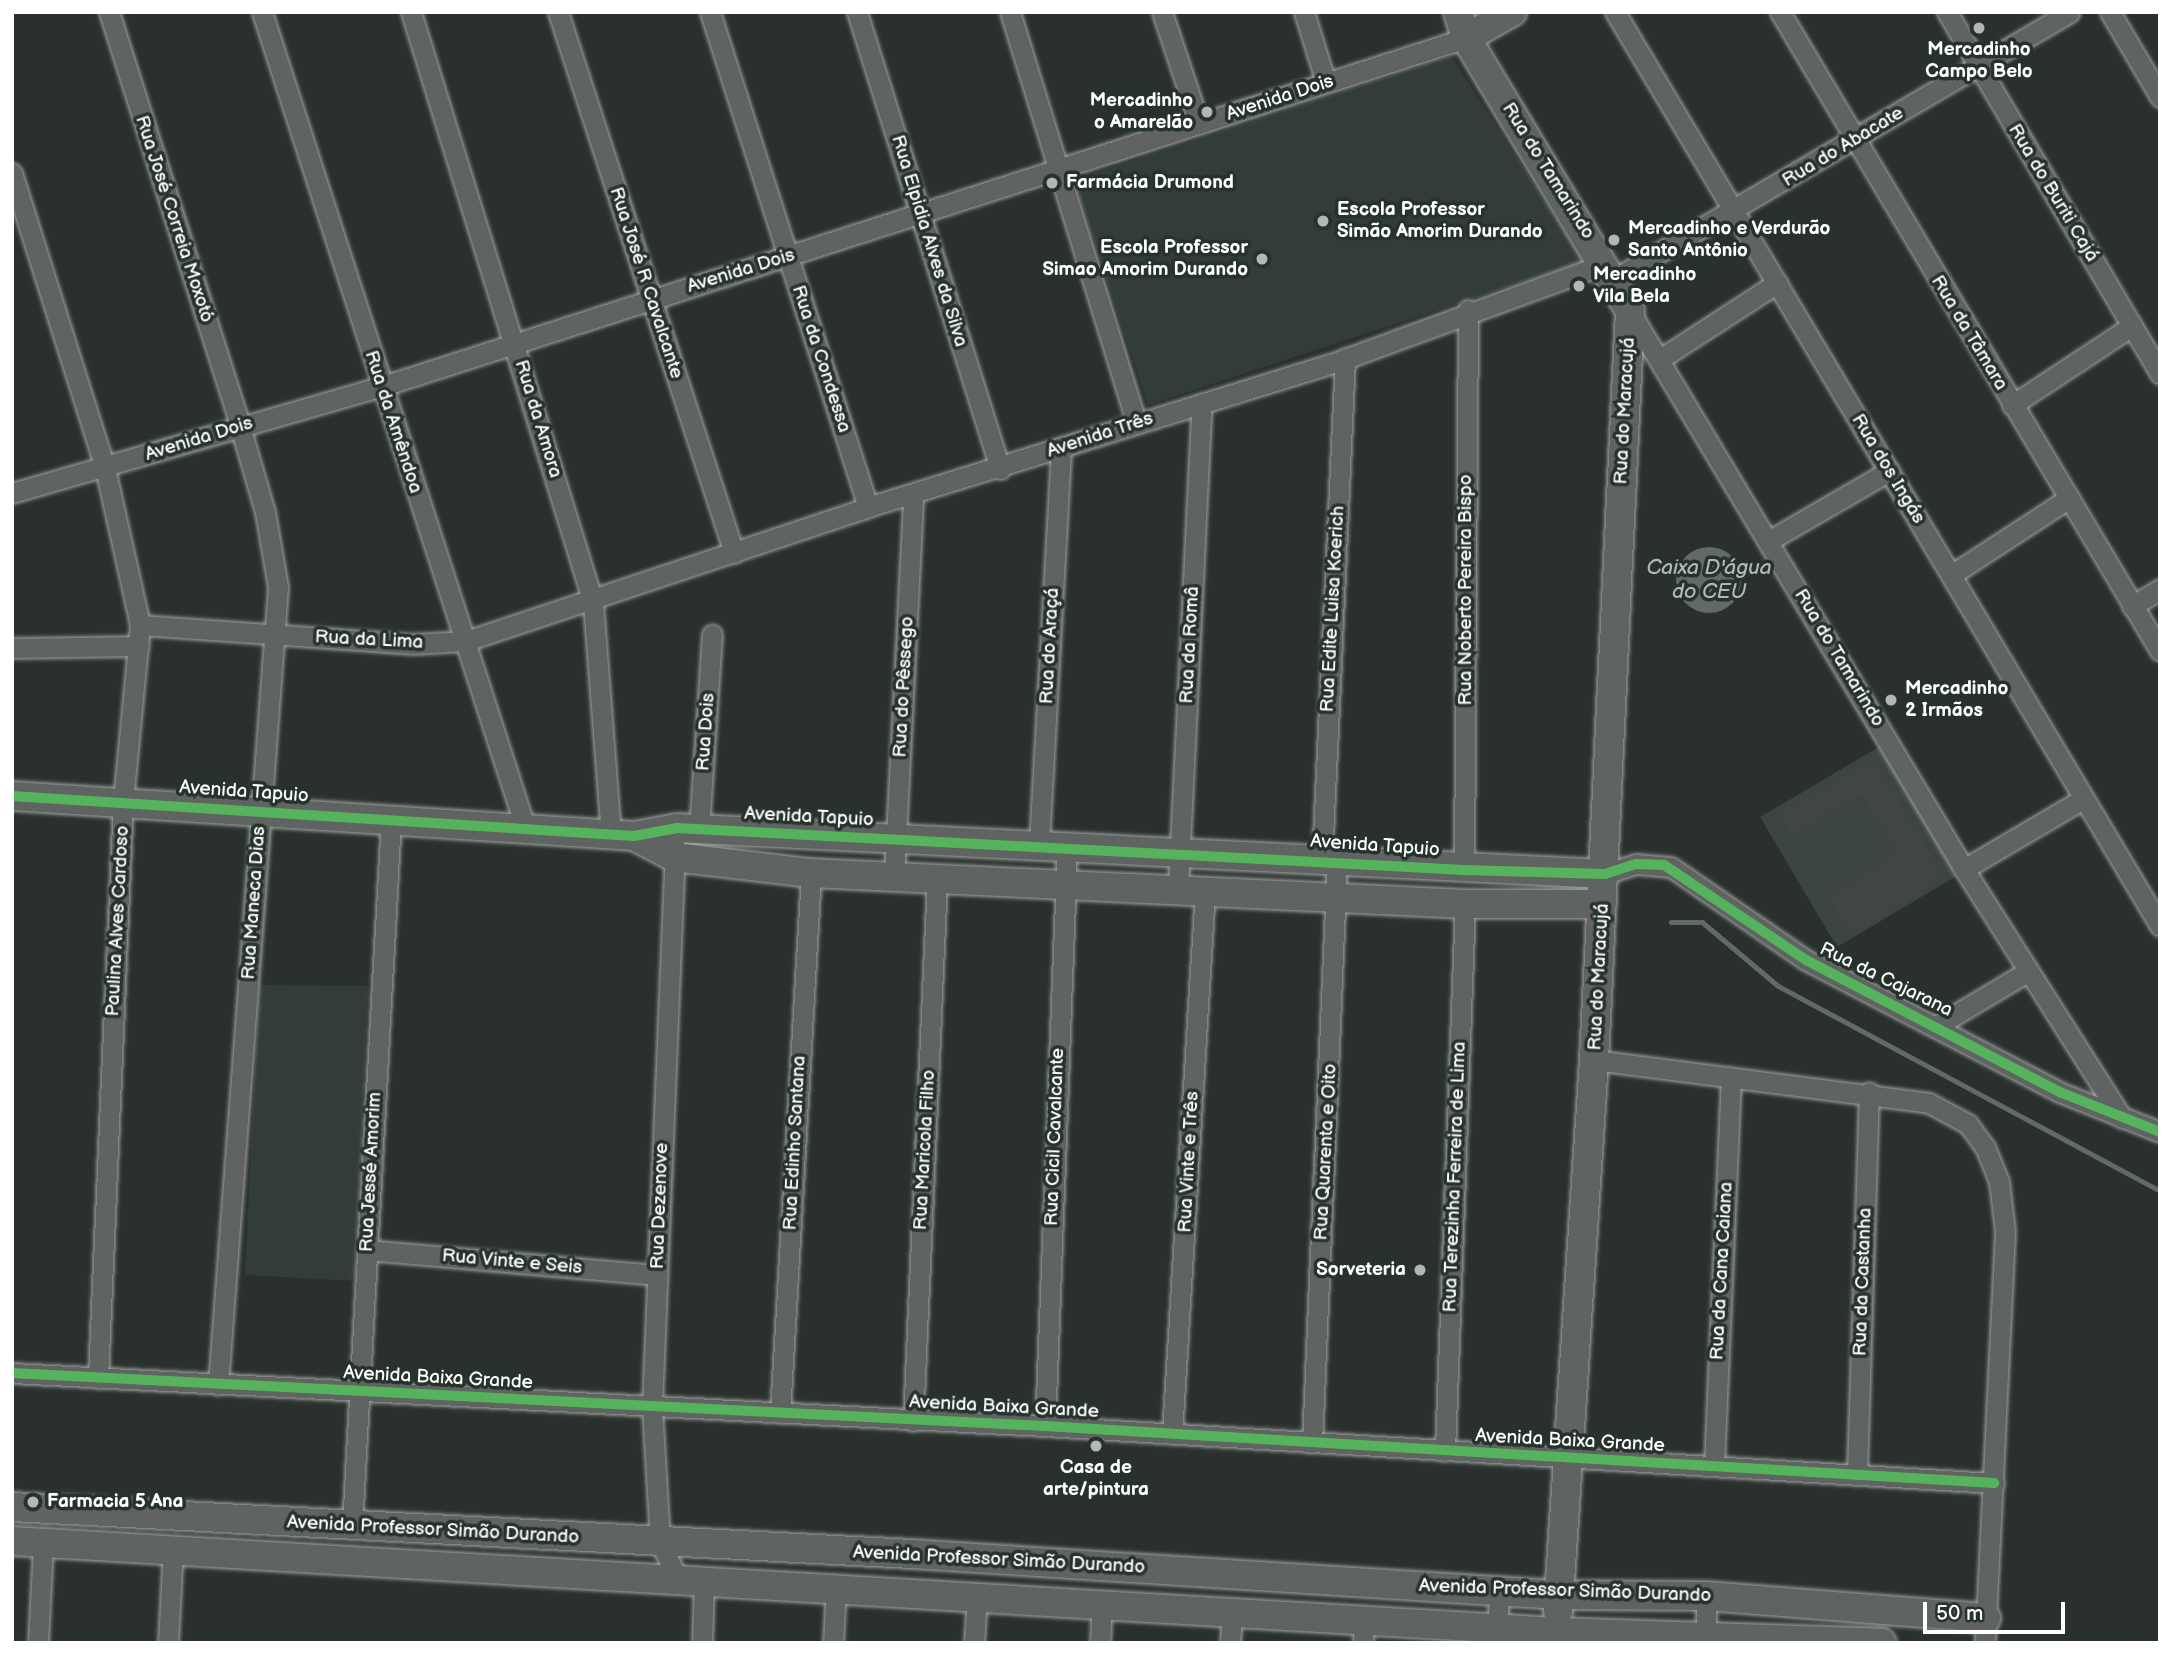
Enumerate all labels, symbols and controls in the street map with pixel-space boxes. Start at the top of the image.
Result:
marker: Mercadinho Campo Belo [1971,20,1987,36]
place label: Mercadinho Campo Belo [1925,39,2033,83]
street label: Avenida Dois [1223,70,1337,126]
place label: Mercadinho o Amarelão [1090,90,1193,134]
street label: Rua do Tamarindo [1497,98,1599,244]
street label: Rua do Abacate [1778,102,1908,192]
marker: Mercadinho o Amarelão [1199,104,1215,120]
street label: Rua José Correia Moxotó [130,112,218,326]
street label: Rua do Buriti Cajá [2003,120,2103,266]
street label: Rua Elpidia Alves da Silva [886,132,972,350]
place label: Farmácia Drumond [1066,172,1234,194]
marker: Farmácia Drumond [1044,175,1060,191]
street label: Rua José R Cavalcante [604,184,688,382]
place label: Escola Professor Simão Amorim Durando [1337,199,1543,243]
marker: Escola Professor Simão Amorim Durando [1315,213,1331,229]
place label: Mercadinho e Verdurão Santo Antônio [1628,218,1831,262]
marker: Mercadinho e Verdurão Santo Antônio [1606,232,1622,248]
place label: Escola Professor Simao Amorim Durando [1042,237,1248,281]
street label: Avenida Dois [684,244,798,298]
marker: Escola Professor Simao Amorim Durando [1254,251,1270,267]
place label: Mercadinho Vila Bela [1593,264,1696,308]
street label: Rua da Tâmara [1926,271,2012,395]
marker: Mercadinho Vila Bela [1571,278,1587,294]
street label: Rua da Condessa [786,282,856,436]
street label: Rua do Maracujá [1610,337,1640,485]
street label: Rua da Amêndoa [359,348,427,496]
street label: Rua da Amora [509,357,567,481]
street label: Avenida Três [1044,407,1156,463]
street label: Rua dos Ingás [1846,410,1930,528]
street label: Avenida Dois [142,412,256,466]
street label: Rua Noberto Pereira Bispo [1455,475,1477,705]
street label: Rua Edite Luisa Koerich [1316,505,1350,713]
water label: Caixa D'água do CEU [1646,555,1772,605]
street label: Rua do Tamarindo [1789,585,1889,731]
street label: Rua da Româ [1176,586,1204,704]
street label: Rua do Araçá [1036,587,1064,705]
street label: Rua do Pêssego [889,616,919,758]
street label: Rua da Lima [314,626,424,654]
place label: Mercadinho 2 Irmãos [1905,678,2008,722]
street label: Rua Dois [692,692,720,772]
marker: Mercadinho 2 Irmãos [1883,692,1899,708]
street label: Avenida Tapuio [178,776,310,808]
street label: Avenida Tapuio [743,802,875,832]
street label: Paulina Alves Cardoso [102,825,134,1017]
street label: Rua Maneca Dias [237,826,271,980]
street label: Avenida Tapuio [1309,830,1441,862]
street label: Rua do Maracujá [1584,903,1614,1051]
street label: Rua da Cajarana [1816,938,1956,1022]
street label: Rua Terezinha Ferreira de Lima [1439,1041,1471,1313]
street label: Rua Cicil Cavalcante [1041,1048,1069,1226]
street label: Rua Edinho Santana [779,1055,811,1231]
street label: Rua Quarenta e Oito [1310,1063,1342,1241]
street label: Rua Maricola Filho [909,1069,941,1231]
street label: Rua Vinte e Três [1174,1090,1204,1234]
street label: Rua Jessé Amorim [355,1091,387,1253]
street label: Rua Dezenove [646,1142,674,1270]
street label: Rua da Cana Caiana [1706,1181,1738,1361]
street label: Rua da Castanha [1849,1207,1877,1357]
street label: Rua Vinte e Seis [441,1244,583,1280]
place label: Sorveteria [1316,1259,1406,1281]
marker: Sorveteria [1412,1262,1428,1278]
street label: Avenida Baixa Grande [343,1362,533,1394]
street label: Avenida Baixa Grande [909,1391,1099,1423]
street label: Avenida Baixa Grande [1475,1425,1665,1457]
marker: Casa de arte/pintura [1088,1438,1104,1454]
place label: Casa de arte/pintura [1043,1457,1149,1501]
place label: Farmacia 5 Ana [47,1491,184,1513]
marker: Farmacia 5 Ana [25,1494,41,1510]
street label: Avenida Professor Simão Durando [286,1511,580,1549]
street label: Avenida Professor Simão Durando [852,1541,1146,1579]
street label: Avenida Professor Simão Durando [1418,1574,1712,1608]
scale bar [1927,1588,2069,1632]
text: 50 m [1936,1601,1983,1626]

